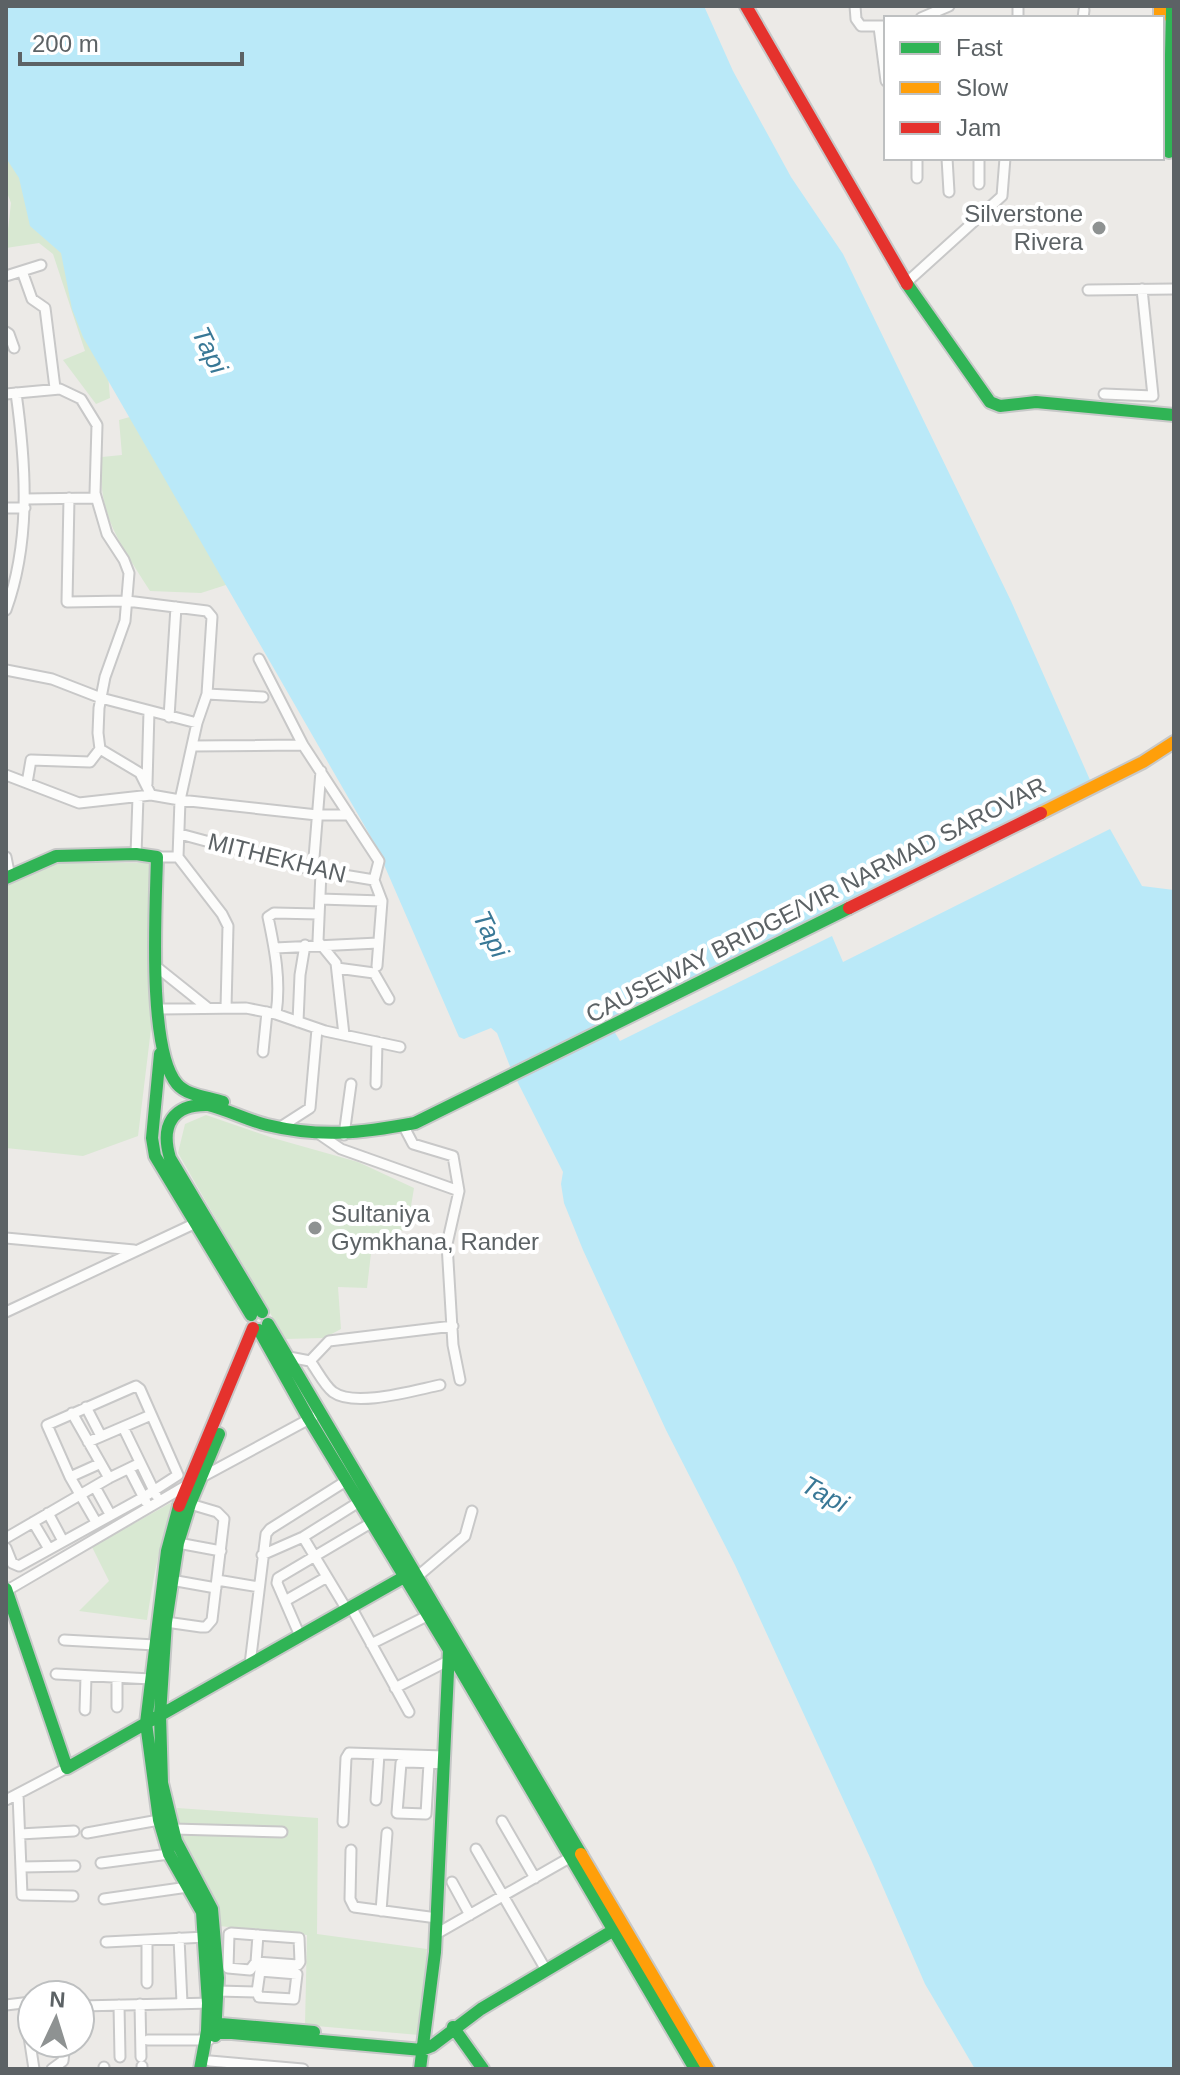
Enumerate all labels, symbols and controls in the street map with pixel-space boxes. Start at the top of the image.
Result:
scale bar [20,16,242,66]
legend [884,16,1164,160]
text: 200 m [32,30,99,57]
text: Fast [956,34,1003,61]
text: Slow [956,74,1009,101]
text: Jam [956,114,1001,141]
place label: Silverstone Rivera [964,200,1084,255]
marker: Silverstone Rivera [1090,219,1108,237]
water label: Tapi [186,322,235,379]
street label: CAUSEWAY BRIDGE/VIR NARMAD SAROVAR [581,771,1050,1028]
street label: MITHEKHAN [205,827,349,888]
water label: Tapi [467,906,516,963]
place label: Sultaniya Gymkhana, Rander [331,1200,539,1255]
marker: Sultaniya Gymkhana, Rander [306,1219,324,1237]
water label: Tapi [797,1469,854,1519]
north arrow [16,1979,96,2059]
text: N [49,1987,66,2013]

